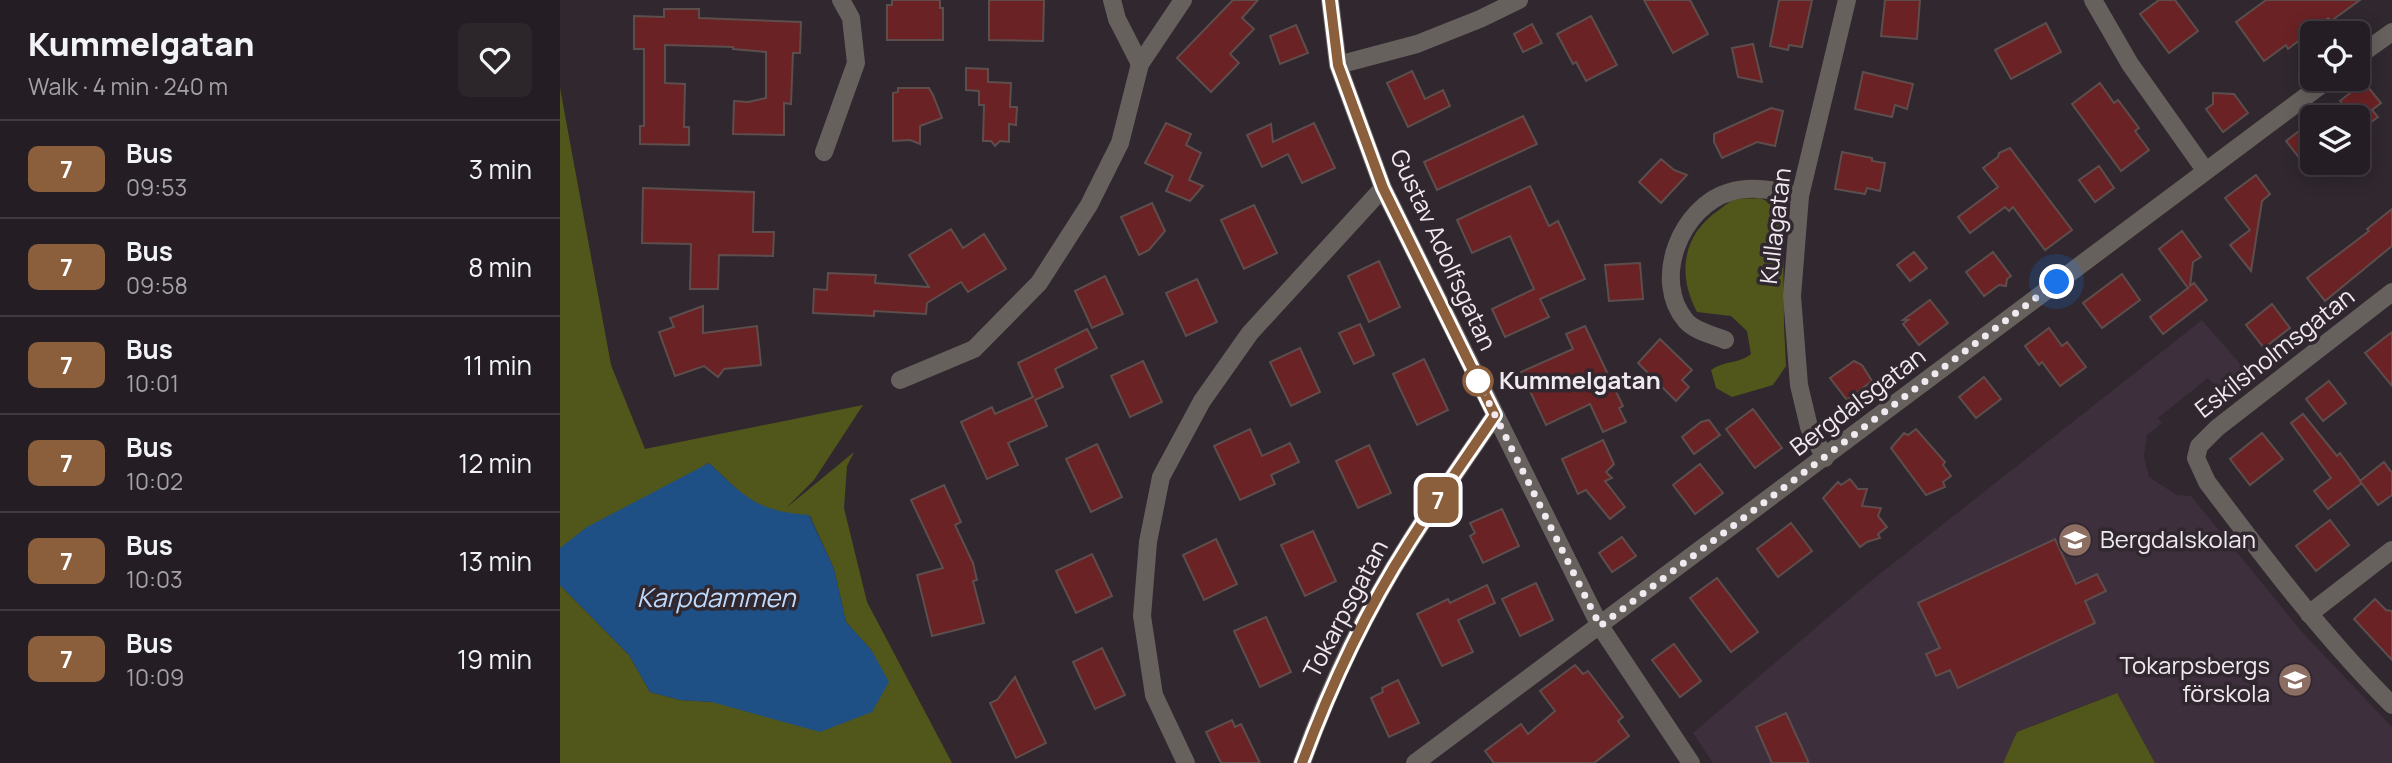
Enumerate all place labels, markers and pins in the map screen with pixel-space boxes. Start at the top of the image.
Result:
place label: Kummelgatan [1499,363,1661,396]
marker: Kummelgatan [1463,366,1493,396]
school or university icon: Bergdalskolan [2056,521,2094,559]
place label: Bergdalskolan [2100,522,2256,555]
place label: Tokarpsbergs förskola [2120,648,2270,709]
school or university icon: Tokarpsbergs förskola [2276,661,2314,699]

